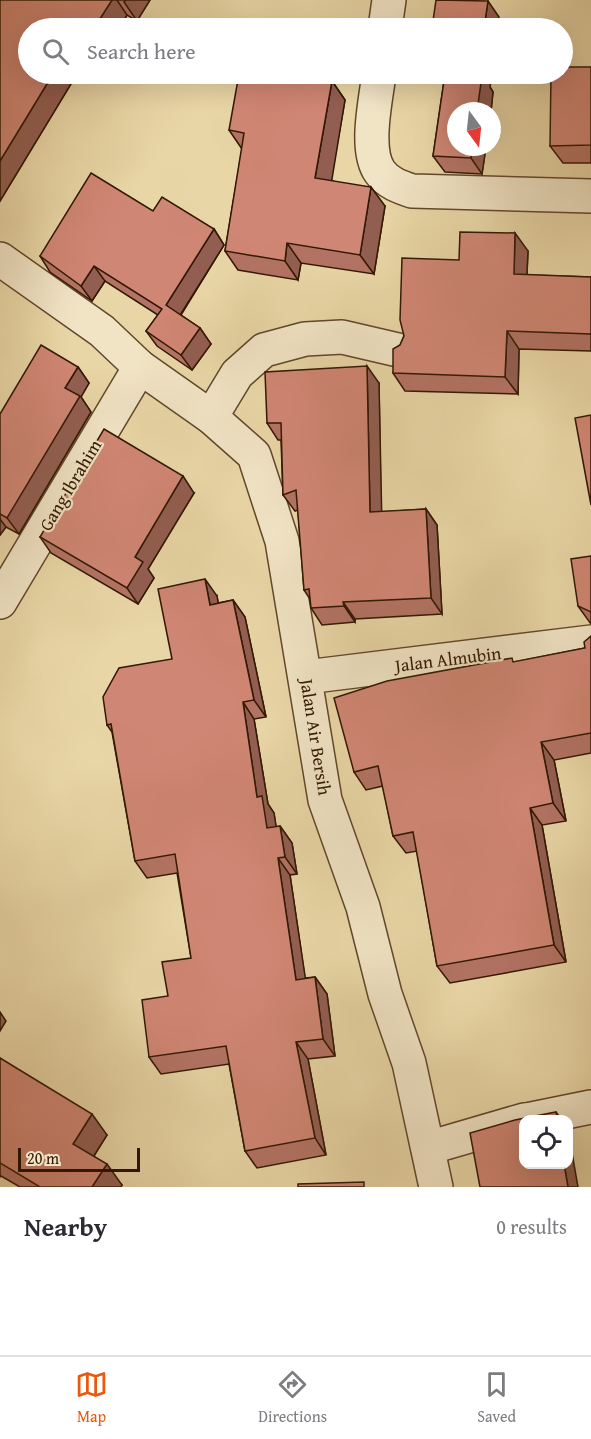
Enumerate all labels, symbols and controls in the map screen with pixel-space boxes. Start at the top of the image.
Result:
search box [18,18,573,84]
icon: search [39,35,72,68]
text: Search here [87,35,196,67]
north arrow [447,102,501,156]
street label: Gang Ibrahim [32,434,108,536]
street label: Jalan Almubin [391,639,503,679]
street label: Jalan Air Bersih [293,675,339,797]
map controls [519,1115,573,1169]
button: locate [519,1115,573,1169]
scale bar [18,1145,140,1172]
text: 20 m [27,1146,59,1170]
text: Nearby [24,1207,107,1246]
text: 0 results [496,1212,567,1241]
tab: Map [75,1368,108,1428]
tab: Directions [258,1368,327,1428]
tab: Saved [477,1368,516,1428]

